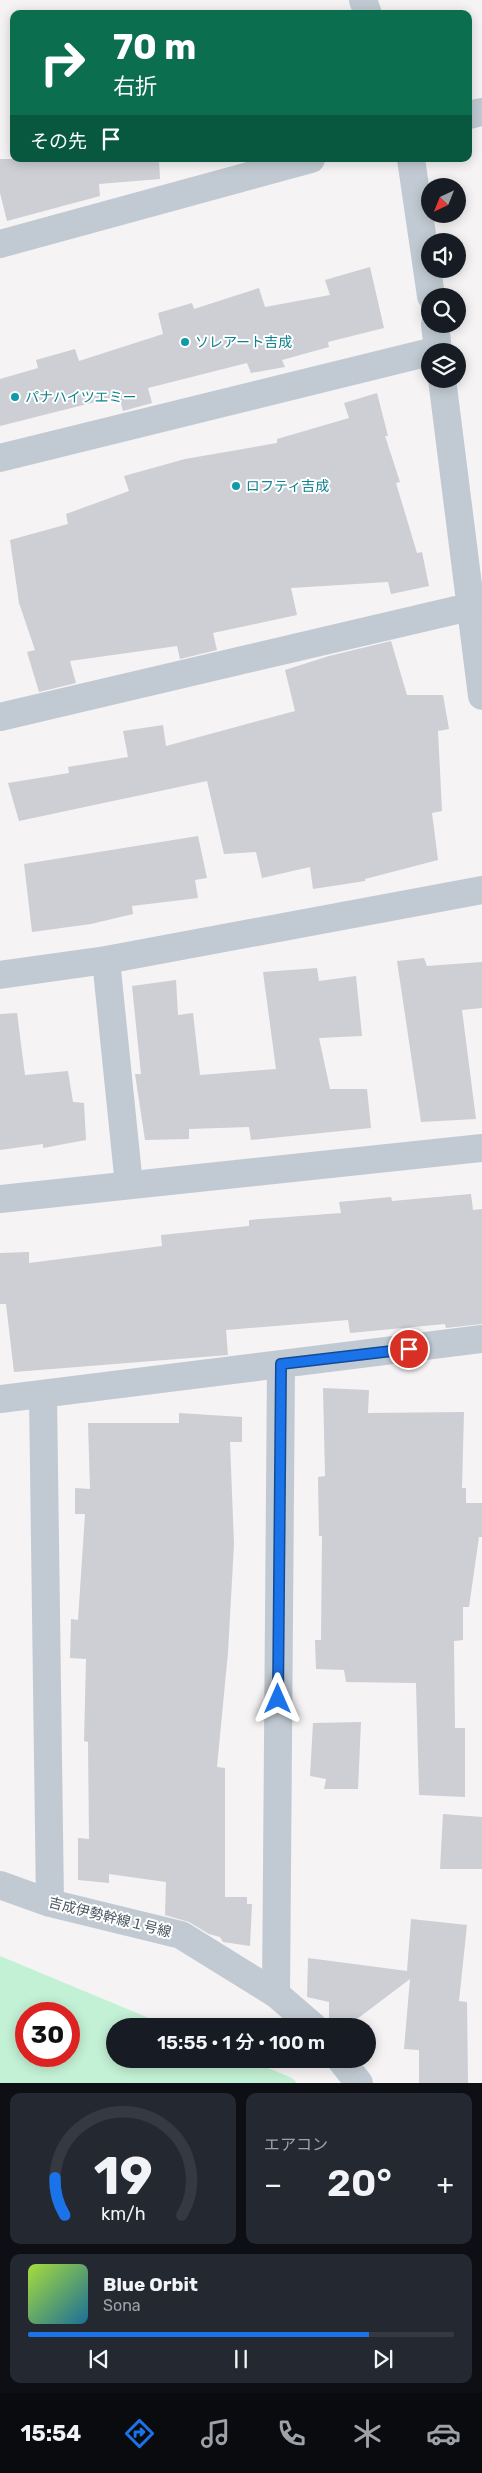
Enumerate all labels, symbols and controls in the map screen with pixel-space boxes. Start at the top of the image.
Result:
text: 70 m [113,26,196,68]
icon: right [30,30,95,95]
text: 右折 [113,73,157,100]
icon: arrive [97,125,125,153]
text: その先 [30,130,87,153]
north arrow [421,178,466,222]
map controls [421,178,466,388]
button: sound [421,233,466,278]
button: search [421,288,466,333]
place label: ソレアート吉成 [195,334,292,351]
marker: ソレアート吉成 [179,336,191,348]
button: layers [421,343,466,388]
place label: パナハイツエミー [25,389,137,406]
marker: パナハイツエミー [9,391,21,403]
place label: ロフティ吉成 [246,478,329,495]
marker: ロフティ吉成 [230,480,242,492]
pin [388,1328,430,1370]
icon: arrive [395,1335,423,1363]
position arrow [251,1672,303,1724]
street label: 吉成伊勢幹線１号線 [47,1894,173,1941]
speed limit sign: 30 [15,2002,80,2067]
text: 15:55 · 1 分 · 100 m [157,2031,325,2054]
text: エアコン [264,2135,328,2154]
text: 19 [93,2145,153,2207]
text: 20° [327,2160,392,2206]
text: − [264,2168,282,2201]
text: + [437,2168,454,2201]
text: km/h [101,2203,145,2224]
text: Blue Orbit [103,2273,198,2296]
text: Sona [103,2296,141,2315]
icon: previous [85,2345,113,2373]
icon: pause [227,2345,255,2373]
icon: next [369,2345,397,2373]
icon: directions [122,2416,157,2451]
icon: music [198,2416,233,2451]
icon: phone [274,2416,309,2451]
icon: climate [350,2416,385,2451]
icon: car [426,2416,461,2451]
text: 15:54 [21,2420,81,2447]

